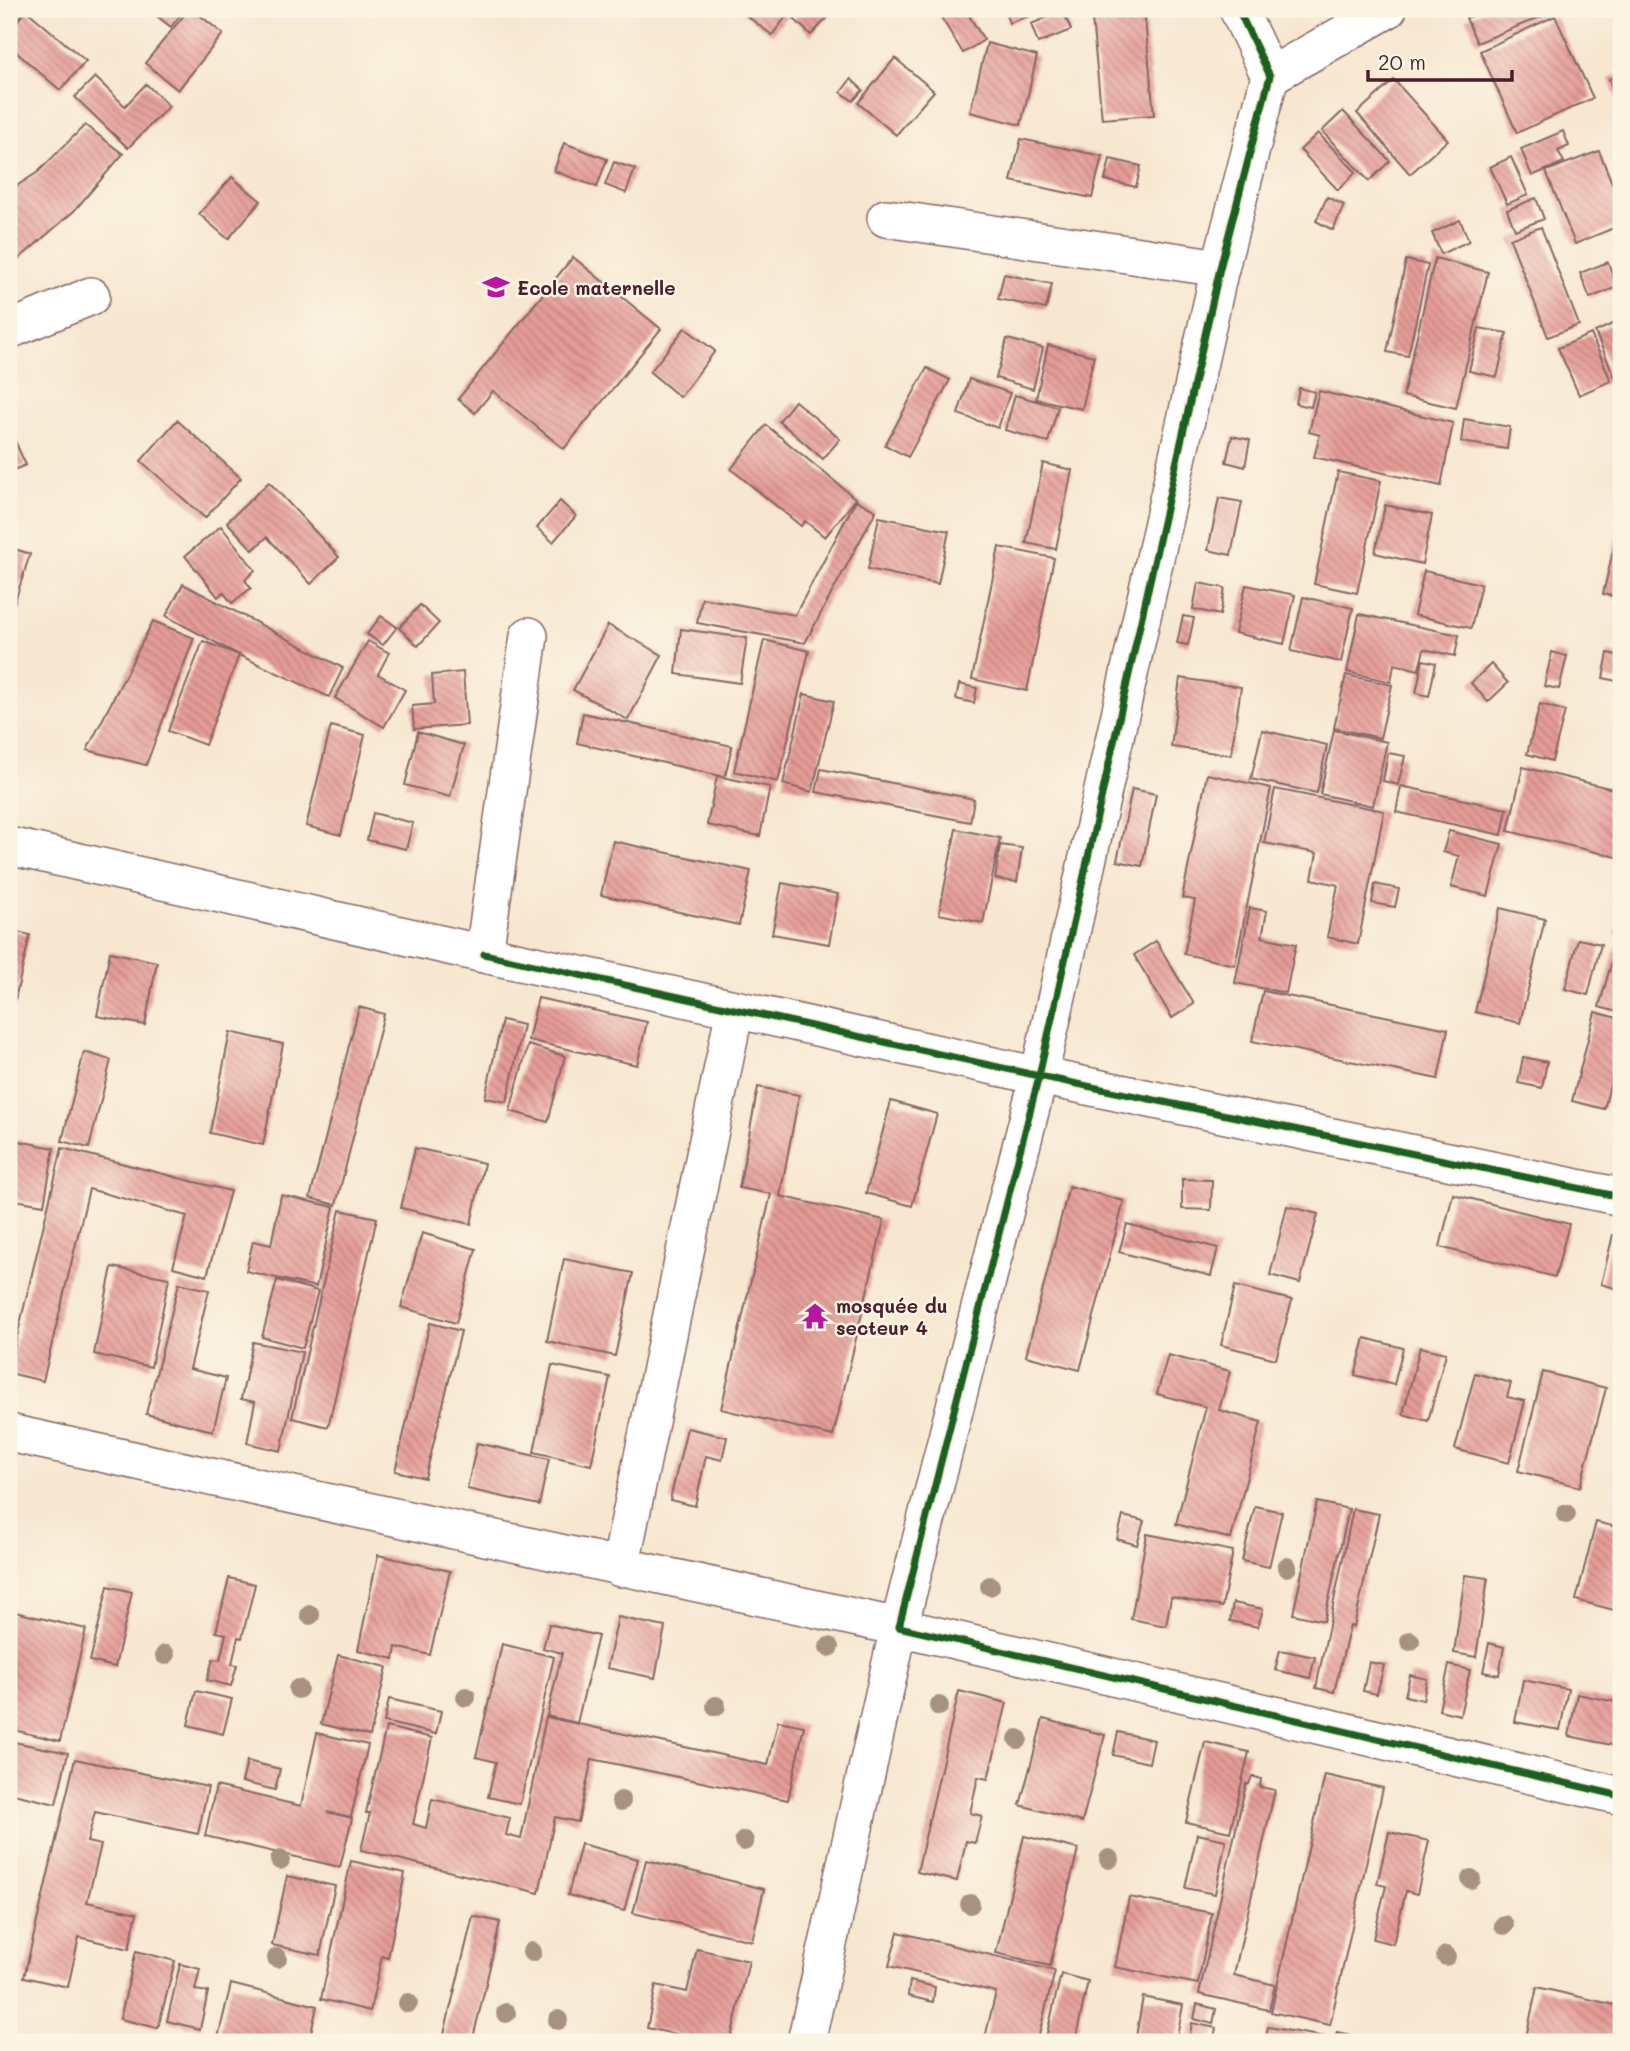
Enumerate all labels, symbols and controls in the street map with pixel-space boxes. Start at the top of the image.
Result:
scale bar [1368,38,1511,82]
text: 20 m [1378,48,1426,75]
school or university icon: Ecole maternelle [481,272,511,302]
place label: Ecole maternelle [517,275,676,300]
place label: mosquée du secteur 4 [836,1293,948,1340]
temple icon: mosquée du secteur 4 [800,1301,830,1331]

